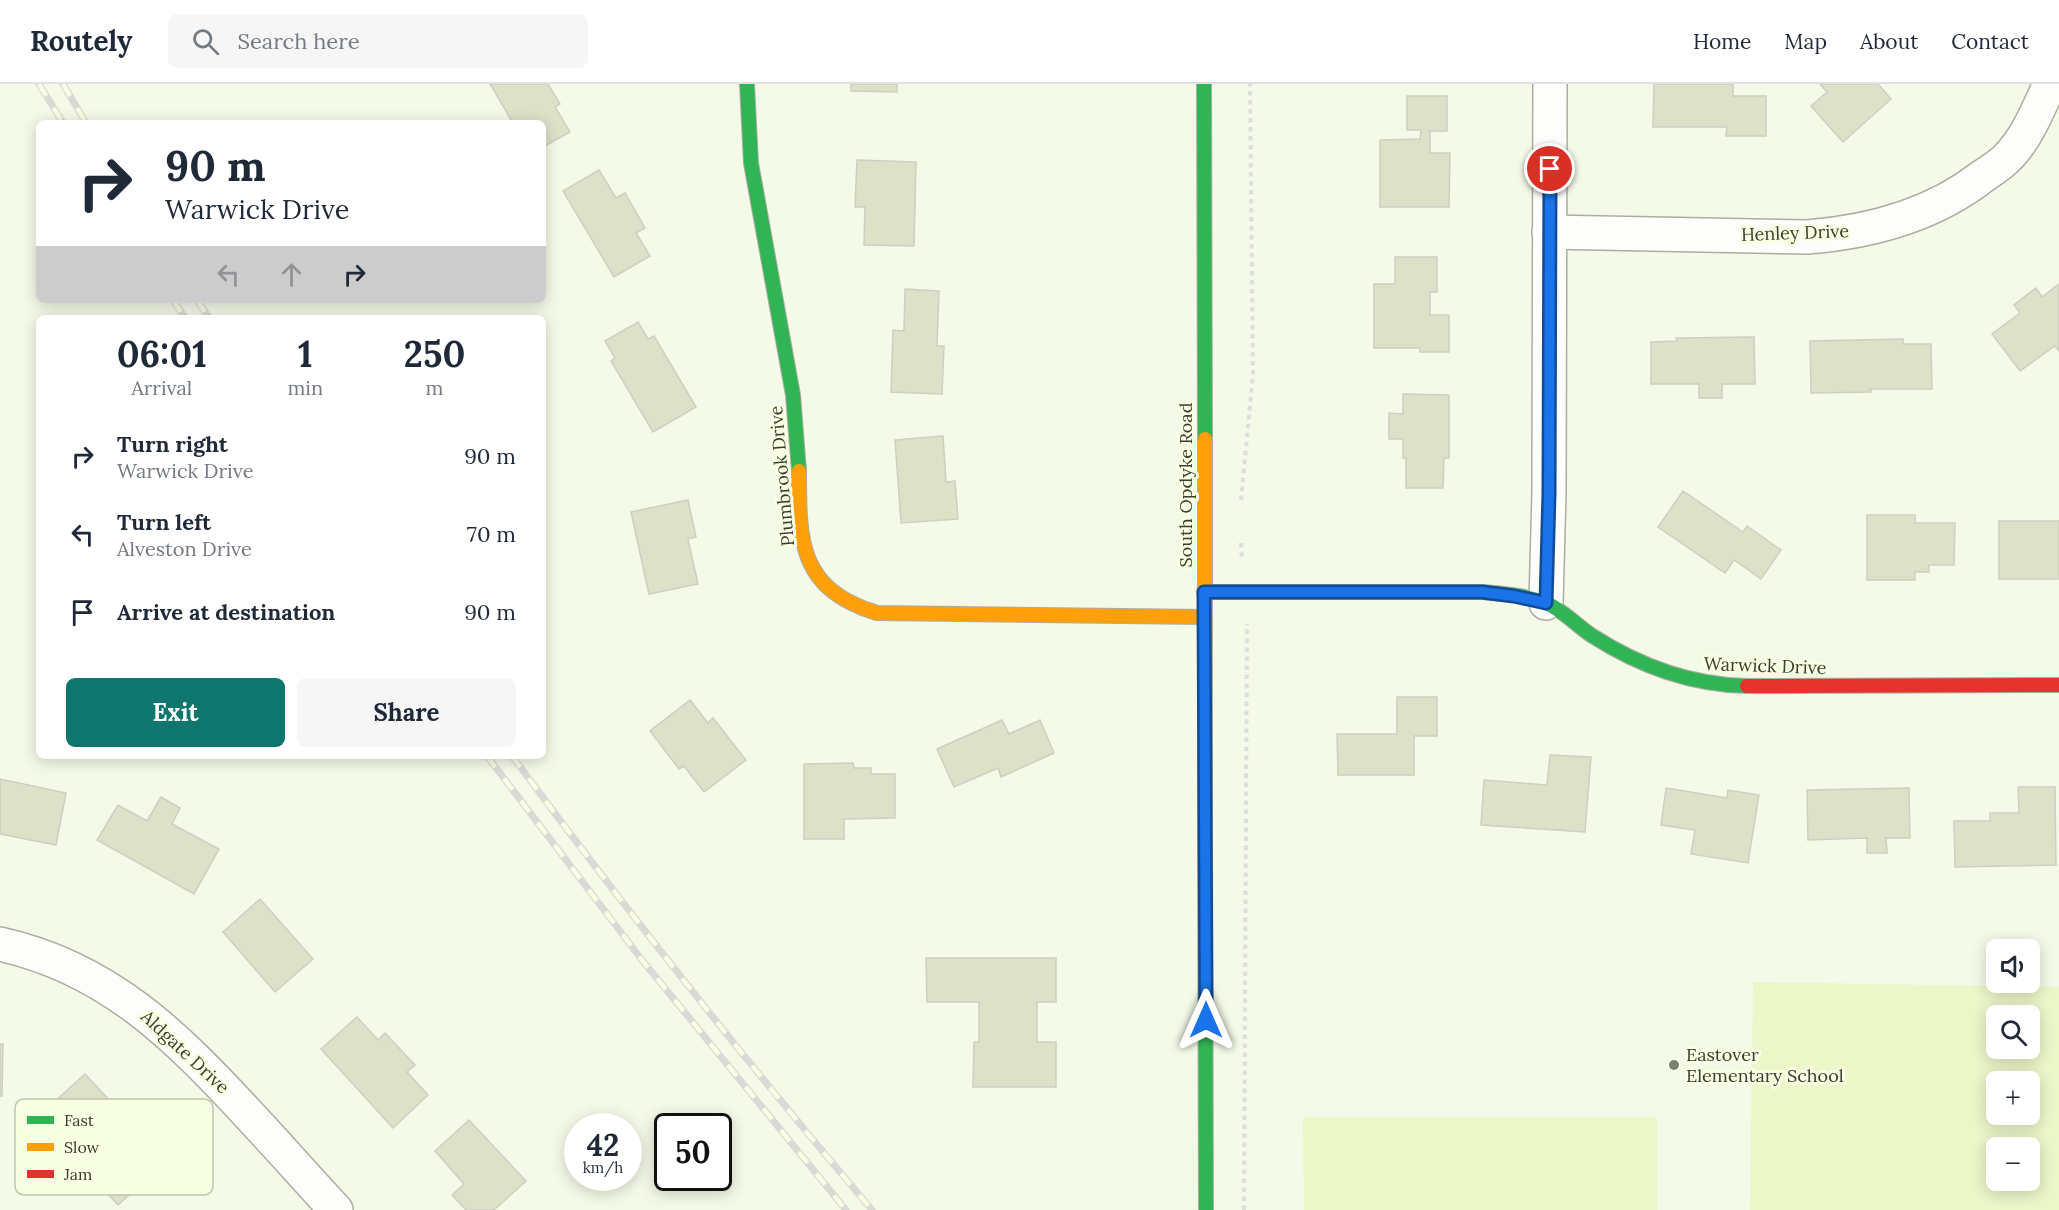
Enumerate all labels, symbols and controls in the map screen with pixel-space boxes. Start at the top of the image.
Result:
search box [168,14,588,68]
text: Routely [30,23,132,59]
icon: search [189,25,222,58]
text: Search here [237,27,360,55]
text: Home [1693,28,1751,55]
text: Map [1784,28,1827,55]
text: About [1860,28,1918,55]
text: Contact [1951,28,2029,55]
text: 90 m [165,139,266,193]
pin [1524,143,1575,194]
icon: right [66,144,144,222]
icon: arrive [1533,152,1566,185]
text: Warwick Drive [165,192,349,226]
street label: Henley Drive [1741,219,1850,246]
icon: left [212,258,245,291]
icon: ahead [275,258,308,291]
icon: right [338,258,371,291]
text: 06:01 [117,331,207,377]
text: 1 [298,331,313,377]
text: 250 [404,331,465,377]
text: Arrival [131,375,192,400]
text: min [287,375,323,400]
text: m [426,375,443,400]
street label: South Opdyke Road [1174,402,1197,567]
street label: Plumbrook Drive [764,404,799,547]
text: Turn right [117,430,228,458]
icon: right [66,440,99,473]
text: 90 m [464,442,516,470]
text: Warwick Drive [117,458,254,483]
text: Turn left [117,508,211,536]
icon: left [66,518,99,551]
text: 70 m [467,520,516,548]
text: Alveston Drive [117,536,252,561]
icon: arrive [66,596,99,629]
text: Arrive at destination [117,598,335,626]
text: 90 m [464,598,516,626]
street label: Warwick Drive [1703,652,1827,679]
button: Exit [66,678,285,747]
button: Share [297,678,516,747]
map controls [1986,939,2040,1191]
button: sound [1986,939,2040,993]
position arrow [1174,988,1238,1052]
street label: Aldgate Drive [136,1004,235,1099]
button: search [1986,1005,2040,1059]
place label: Eastover Elementary School [1686,1043,1844,1087]
marker: Eastover Elementary School [1667,1058,1681,1072]
button: + [1986,1071,2040,1125]
legend [15,1099,213,1195]
text: Fast [64,1110,95,1130]
speed limit sign: 50 [654,1113,732,1191]
text: 42 [587,1126,619,1164]
text: Slow [64,1137,100,1157]
button: − [1986,1137,2040,1191]
text: km/h [583,1158,623,1177]
text: Jam [63,1164,92,1184]

